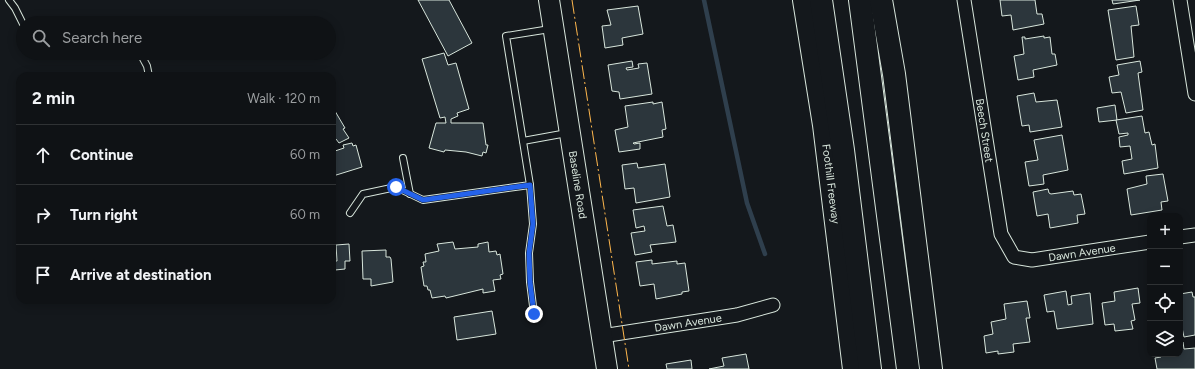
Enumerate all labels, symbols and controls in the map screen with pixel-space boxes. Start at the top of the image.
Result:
search box [16,16,336,60]
icon: search [30,27,52,49]
text: Search here [62,29,142,47]
text: 2 min [32,88,75,108]
text: Walk · 120 m [247,91,320,106]
street label: Beech Street [973,98,996,163]
street label: Foothill Freeway [820,143,843,225]
icon: ahead [32,144,54,166]
text: Continue [70,146,133,164]
text: 60 m [290,147,320,162]
street label: Baseline Road [566,150,590,220]
route start [387,178,405,196]
icon: right [32,204,54,226]
text: Turn right [70,206,138,224]
text: 60 m [290,207,320,222]
map controls [1147,213,1183,357]
button: + [1147,213,1183,249]
street label: Dawn Avenue [1047,241,1116,264]
button: − [1147,249,1183,285]
icon: arrive [32,264,54,286]
text: Arrive at destination [70,266,211,284]
button: locate [1147,285,1183,321]
route end [525,305,543,323]
street label: Dawn Avenue [653,311,722,334]
button: layers [1147,321,1183,357]

